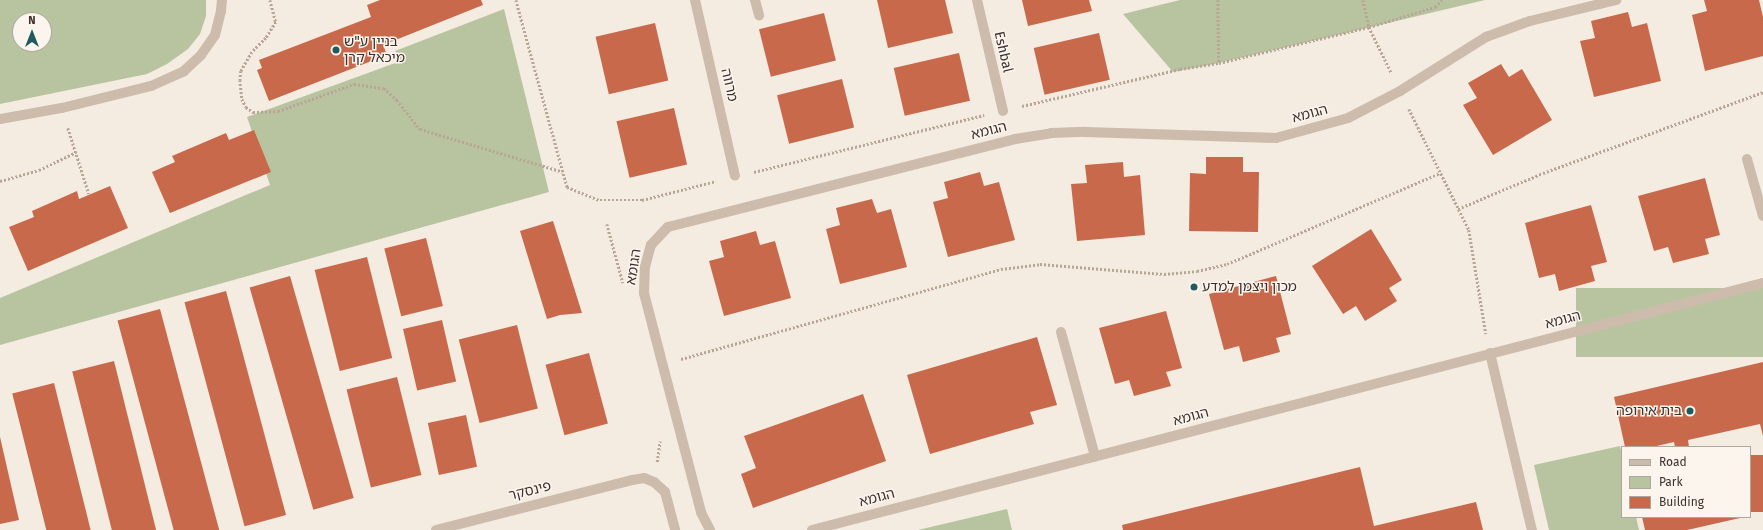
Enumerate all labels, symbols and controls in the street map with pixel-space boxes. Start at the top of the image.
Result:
north arrow [12,12,52,52]
text: N [28,14,36,27]
street label: Eshbal [990,30,1016,74]
place label: בניין ע"ש מיכאל קרן [344,34,405,66]
marker: בניין ע"ש מיכאל קרן [331,45,341,55]
street label: מרווה [717,67,741,103]
street label: הגומא [1290,101,1330,127]
street label: הגומא [969,118,1009,144]
street label: הגומא [623,248,645,286]
place label: מכון ויצמן למדע [1202,279,1297,295]
marker: מכון ויצמן למדע [1189,282,1199,292]
street label: הגומא [1543,307,1583,333]
place label: בית אירופה [1616,403,1682,419]
street label: הגומא [1171,404,1211,430]
marker: בית אירופה [1685,406,1695,416]
legend [1621,446,1751,518]
text: Road [1659,455,1687,469]
text: Park [1659,475,1683,489]
street label: פינסקר [507,478,553,504]
street label: הגומא [857,485,897,511]
text: Building [1659,495,1704,509]

